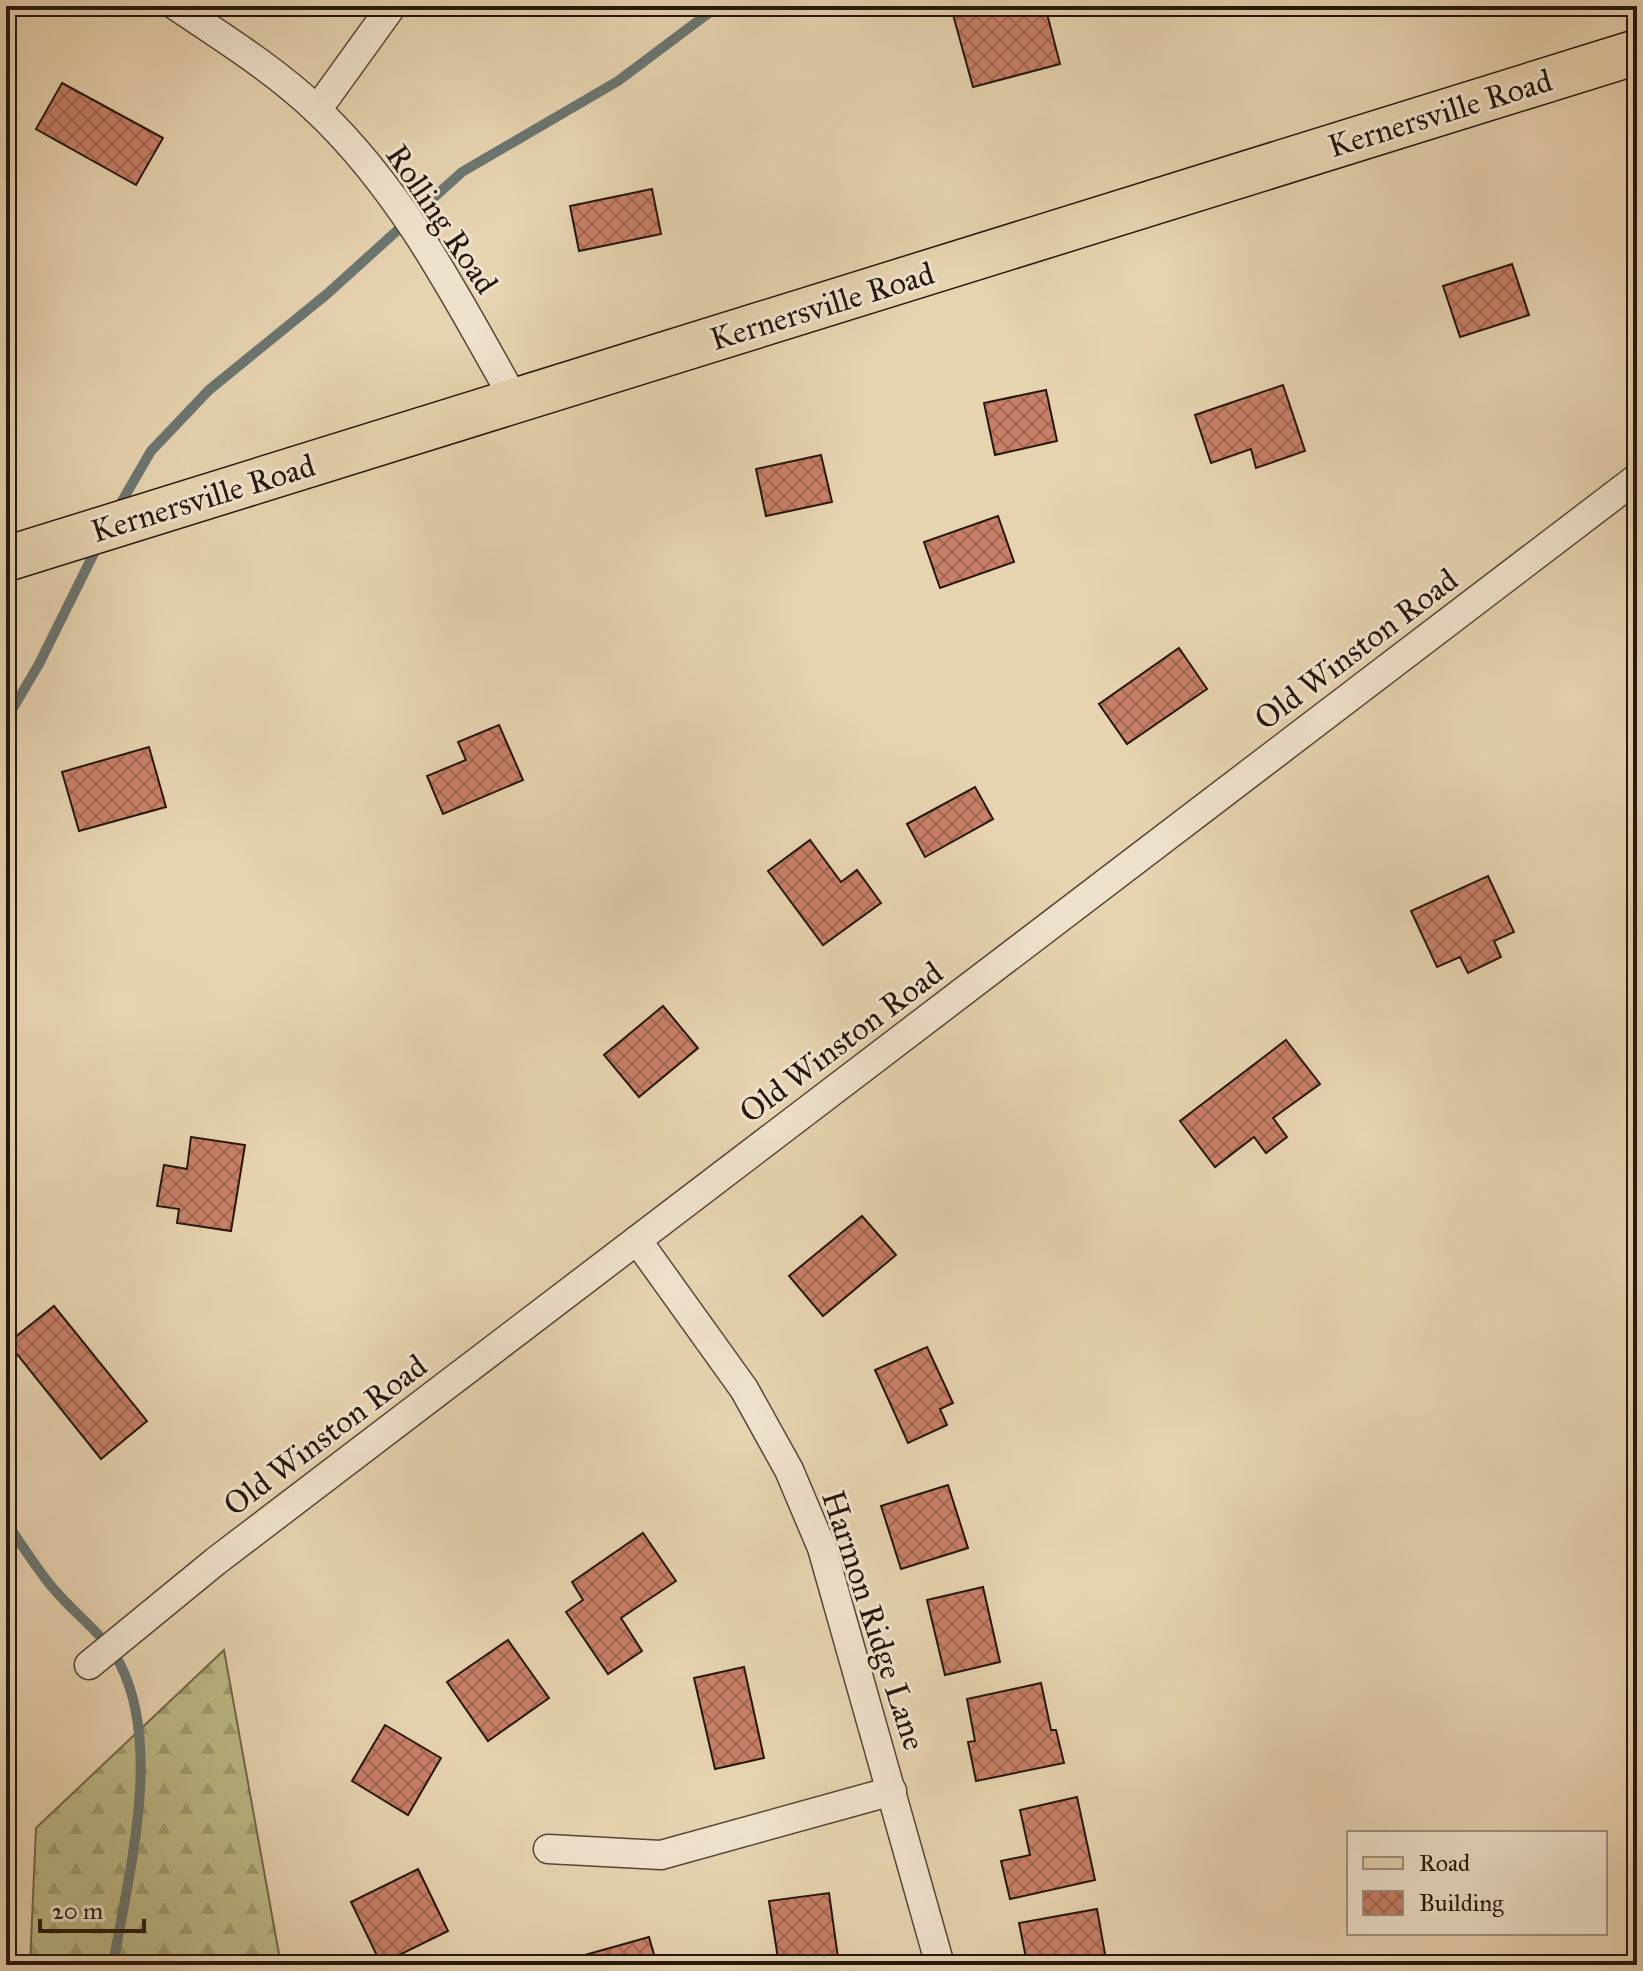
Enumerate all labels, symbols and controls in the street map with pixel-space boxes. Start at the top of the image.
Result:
street label: Kernersville Road [1324,61,1557,166]
street label: Rolling Road [377,137,506,301]
street label: Kernersville Road [706,254,939,359]
street label: Kernersville Road [87,446,320,551]
street label: Old Winston Road [1247,560,1466,738]
street label: Old Winston Road [732,953,951,1131]
street label: Old Winston Road [216,1346,435,1524]
street label: Harmon Ridge Lane [813,1485,934,1755]
legend [1347,1831,1607,1935]
text: Road [1419,1848,1470,1878]
scale bar [40,1883,144,1933]
text: Building [1419,1888,1504,1918]
text: 20 m [52,1896,103,1926]

